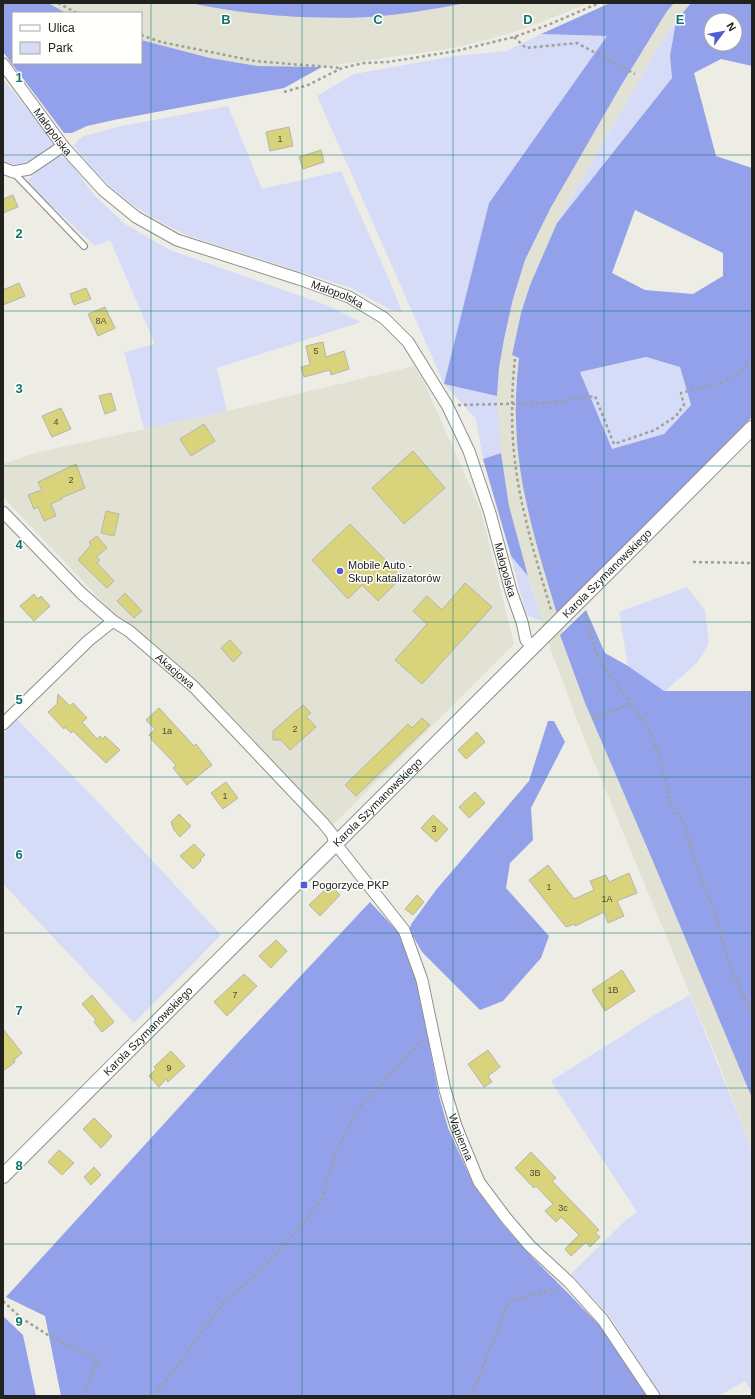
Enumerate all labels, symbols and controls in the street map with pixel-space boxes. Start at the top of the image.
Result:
legend [12,12,142,64]
text: B [221,12,231,27]
text: C [373,12,383,27]
text: D [523,12,533,27]
text: E [676,12,685,27]
north arrow [703,12,743,52]
text: N [724,20,739,33]
text: Ulica [48,21,75,35]
text: Park [48,41,74,55]
text: 1 [15,70,23,85]
street label: Małopolska [31,106,75,158]
house number: 1 [277,134,283,144]
text: 2 [15,226,23,241]
street label: Małopolska [310,278,366,311]
house number: 8A [95,316,107,326]
house number: 5 [313,346,319,356]
text: 3 [15,381,23,396]
house number: 4 [53,417,59,427]
house number: 2 [68,475,74,485]
street label: Karola Szymanowskiego [560,527,654,620]
text: 4 [15,537,23,552]
street label: Małopolska [492,541,519,599]
place label: Mobile Auto - Skup katalizatorów [348,559,440,584]
marker: Mobile Auto - Skup katalizatorów [335,566,345,576]
street label: Akacjowa [154,651,198,691]
text: 5 [15,692,23,707]
house number: 2 [292,724,298,734]
house number: 1a [162,726,172,736]
street label: Karola Szymanowskiego [330,755,424,849]
house number: 1 [222,791,228,801]
house number: 3 [431,824,437,834]
text: 6 [15,847,23,862]
place label: Pogorzyce PKP [312,879,389,891]
marker: Pogorzyce PKP [299,880,309,890]
house number: 1 [546,882,552,892]
house number: 1A [601,894,613,904]
street label: Karola Szymanowskiego [101,984,195,1078]
house number: 1B [607,985,619,995]
house number: 7 [232,990,238,1000]
text: 7 [15,1003,23,1018]
house number: 9 [166,1063,172,1073]
street label: Wapienna [447,1112,476,1163]
text: 8 [15,1158,23,1173]
house number: 3B [529,1168,541,1178]
house number: 3c [558,1203,568,1213]
text: 9 [15,1314,23,1329]

